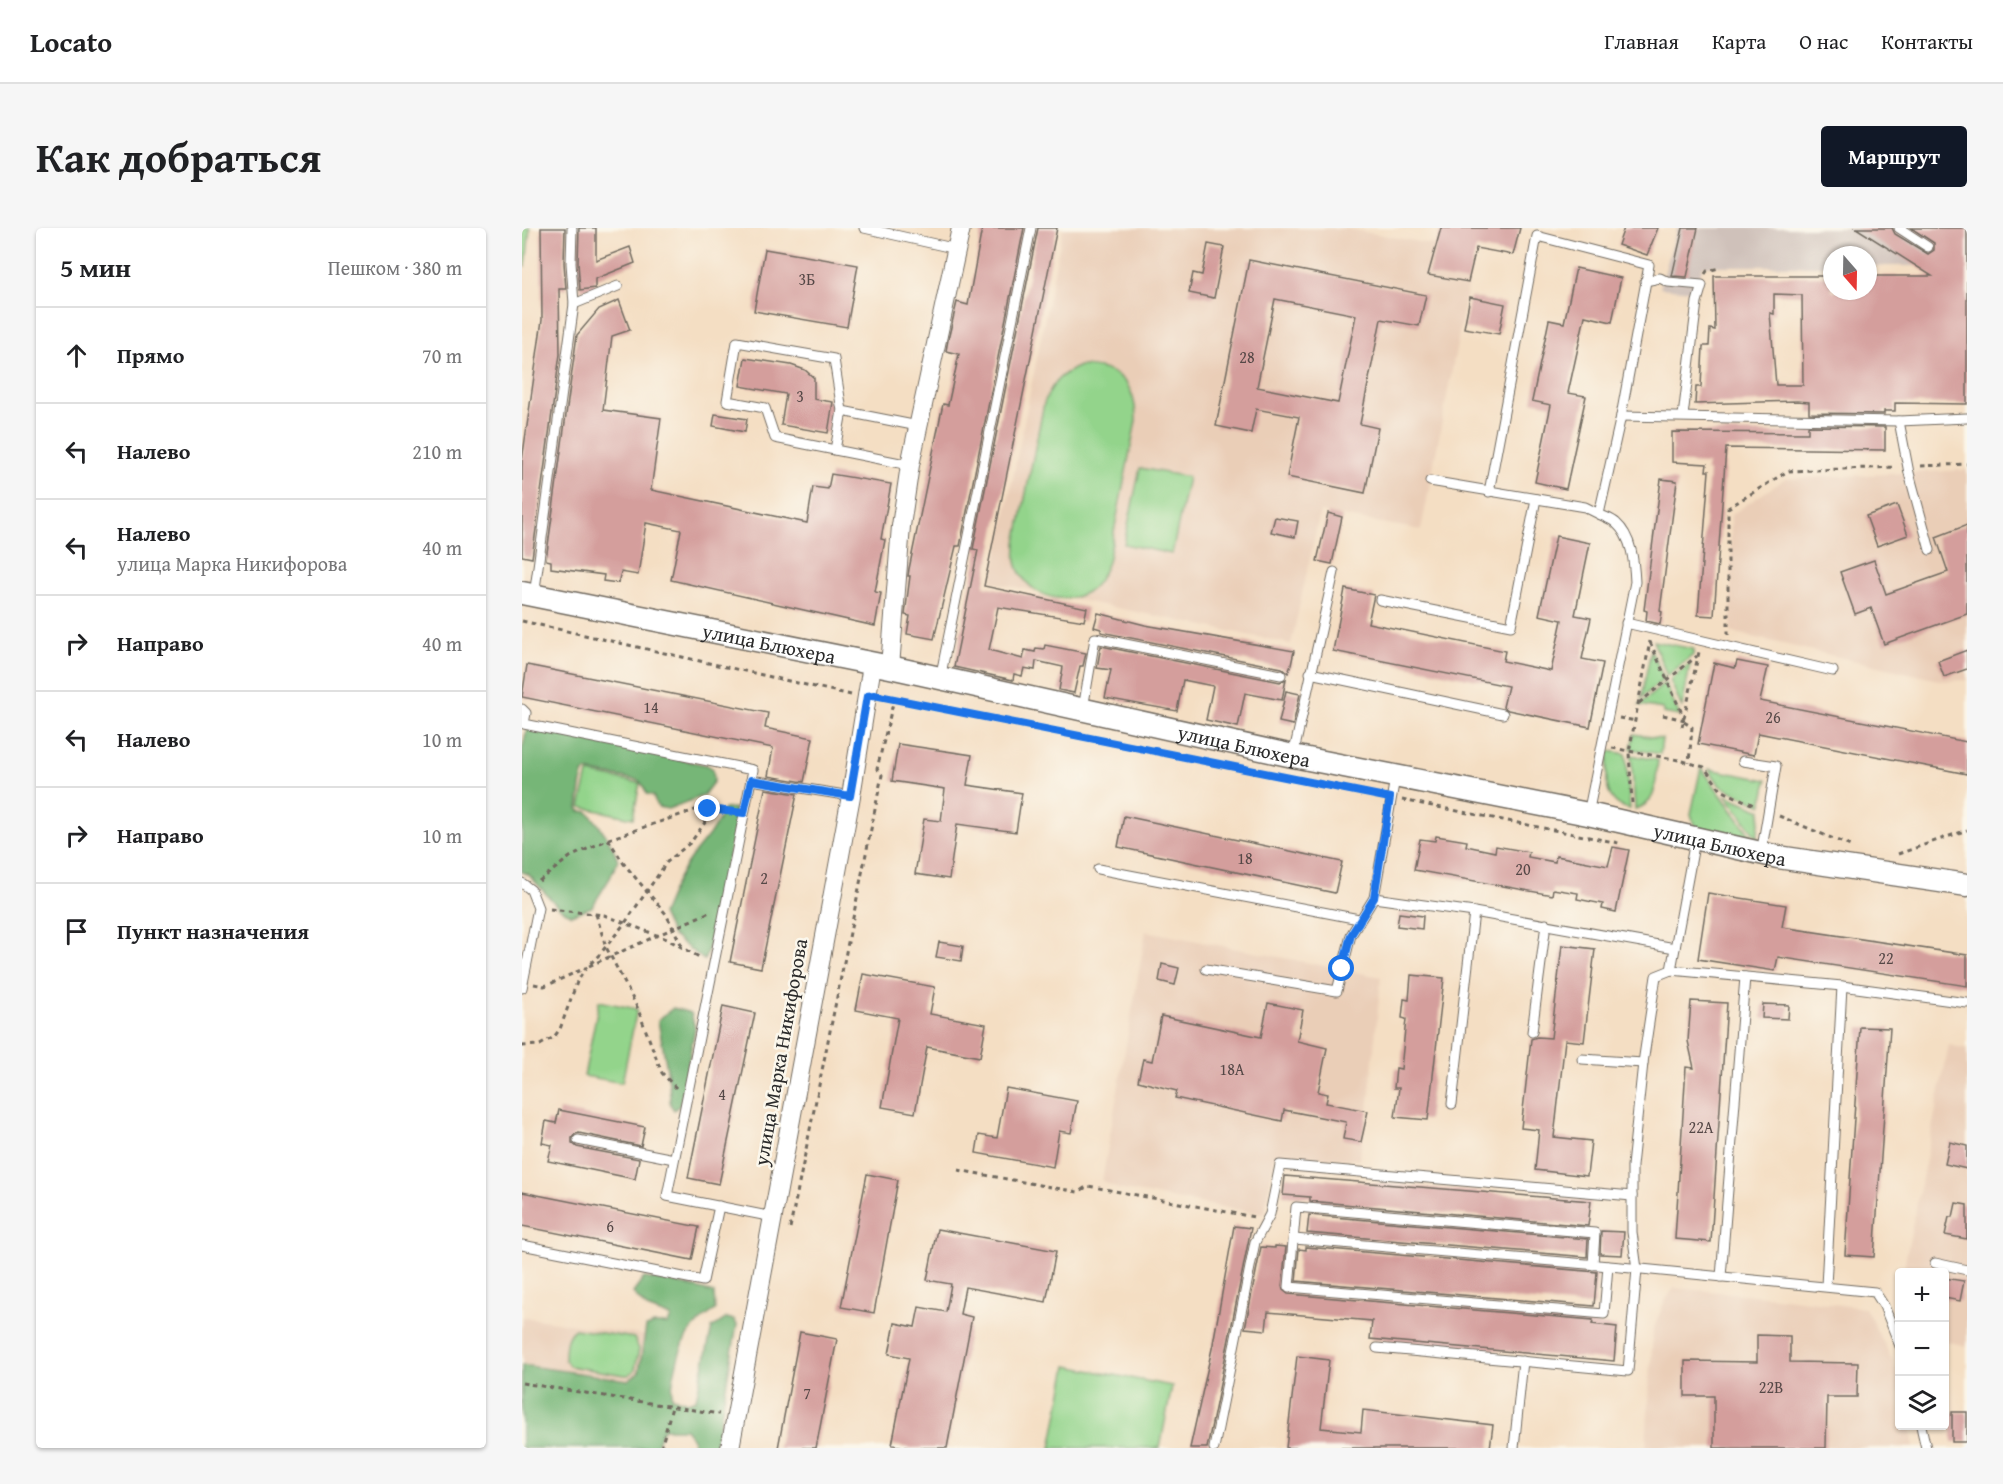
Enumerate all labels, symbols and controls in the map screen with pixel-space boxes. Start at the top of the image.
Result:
text: Locato [30,21,112,62]
text: Главная [1604,26,1679,57]
text: Карта [1712,26,1766,57]
text: О нас [1799,26,1848,57]
text: Контакты [1881,26,1973,57]
text: Как добраться [36,126,321,187]
button: Маршрут [1821,126,1967,187]
north arrow [1823,246,1877,300]
text: 5 мин [60,248,131,287]
text: Пешком · 380 m [328,253,462,282]
house number: 3Б [799,267,815,291]
icon: ahead [60,339,93,372]
text: Прямо [117,339,184,371]
text: 70 m [422,341,462,370]
house number: 28 [1239,345,1255,369]
house number: 3 [796,384,804,408]
icon: left [60,435,93,468]
text: Налево [117,435,190,467]
text: 210 m [412,437,462,466]
text: Налево [117,517,190,549]
icon: left [60,531,93,564]
text: 40 m [422,533,462,562]
text: улица Марка Никифорова [117,549,347,578]
street label: улица Блюхера [699,615,839,670]
icon: right [60,627,93,660]
text: Направо [117,627,204,659]
text: 40 m [422,629,462,658]
house number: 14 [643,695,659,719]
house number: 26 [1765,705,1781,729]
street label: улица Блюхера [1174,716,1313,774]
icon: left [60,723,93,756]
text: Налево [117,723,190,755]
text: 10 m [422,725,462,754]
route end [694,795,720,821]
street label: улица Блюхера [1650,815,1789,873]
icon: right [60,819,93,852]
text: Направо [117,819,204,851]
text: 10 m [422,821,462,850]
house number: 18 [1237,846,1253,870]
house number: 20 [1515,857,1531,881]
house number: 2 [760,866,768,890]
icon: arrive [60,915,93,948]
text: Пункт назначения [117,915,309,947]
street label: улица Марка Никифорова [746,936,814,1169]
house number: 22 [1878,946,1894,970]
route start [1328,955,1354,981]
house number: 18А [1219,1057,1245,1081]
house number: 4 [718,1082,726,1106]
house number: 22А [1688,1115,1714,1139]
house number: 6 [606,1214,614,1238]
map controls [1895,1268,1949,1430]
button: + [1895,1268,1949,1322]
button: − [1895,1322,1949,1376]
house number: 22В [1759,1375,1783,1399]
button: layers [1895,1376,1949,1430]
house number: 7 [803,1381,811,1405]

